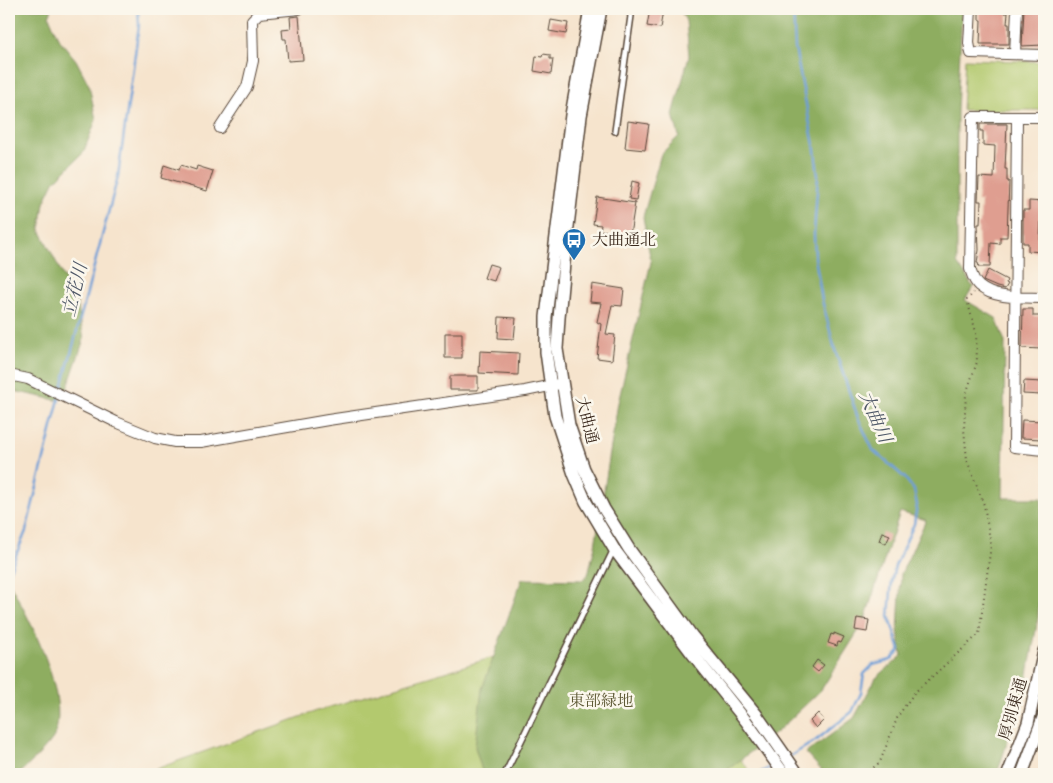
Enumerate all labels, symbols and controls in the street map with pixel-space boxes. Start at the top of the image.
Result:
bus stop icon: 大曲通北 [561,227,587,261]
place label: 大曲通北 [592,230,656,250]
water label: 立花川 [57,259,93,319]
water label: 大曲川 [854,388,897,448]
street label: 大曲通 [571,394,603,446]
street label: 厚別東通 [995,675,1031,743]
park label: 東部緑地 [569,691,633,711]

